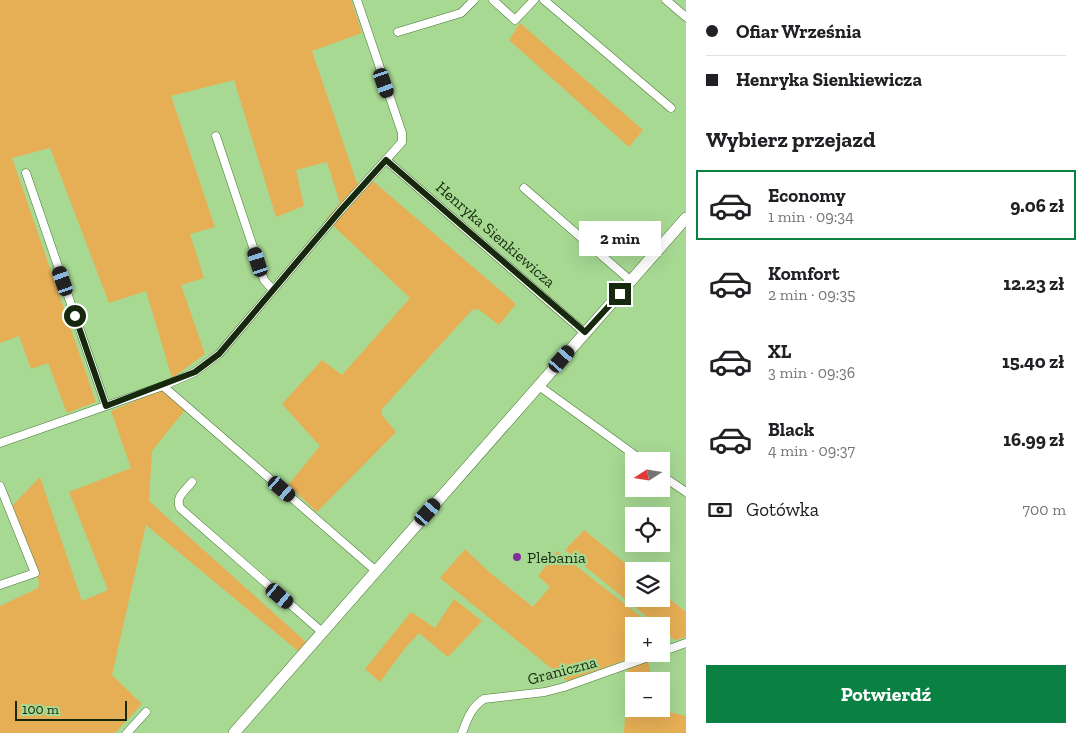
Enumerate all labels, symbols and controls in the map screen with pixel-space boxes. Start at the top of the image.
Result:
text: Ofiar Września [736,20,861,43]
car [372,66,395,100]
text: Henryka Sienkiewicza [736,68,922,91]
text: Wybierz przejazd [706,126,876,153]
street label: Henryka Sienkiewicza [432,177,559,292]
icon: car [708,183,753,228]
text: Economy [768,184,846,207]
text: 9.06 zł [1010,194,1064,217]
text: 1 min · 09:34 [768,207,854,226]
callout: 2 min [579,222,661,256]
text: 2 min [600,229,640,248]
car [246,245,269,279]
icon: car [708,261,753,306]
text: Komfort [768,262,840,285]
car [51,264,74,298]
text: 12.23 zł [1003,272,1064,295]
route end [609,283,631,305]
text: 2 min · 09:35 [768,285,855,304]
route start [64,305,86,327]
icon: car [708,339,753,384]
text: XL [768,340,791,363]
car [546,343,577,375]
text: 15.40 zł [1002,350,1064,373]
text: 3 min · 09:36 [768,363,855,382]
icon: car [708,417,753,462]
text: Black [768,418,814,441]
text: 16.99 zł [1003,428,1064,451]
text: 4 min · 09:37 [768,441,855,460]
north arrow [625,452,670,498]
map controls [625,452,670,717]
car [265,473,298,505]
car [412,496,443,528]
icon: cash [706,496,734,524]
text: Gotówka [746,498,819,521]
text: 700 m [1023,500,1066,519]
button: locate [625,507,670,552]
place label: Plebania [527,548,586,567]
marker: Plebania [511,551,523,563]
button: layers [625,562,670,607]
car [263,581,296,611]
button: + [625,617,670,662]
street label: Graniczna [525,652,599,689]
button: Potwierdź [706,665,1066,723]
button: − [625,672,670,717]
scale bar [15,698,128,721]
text: 100 m [22,701,59,718]

